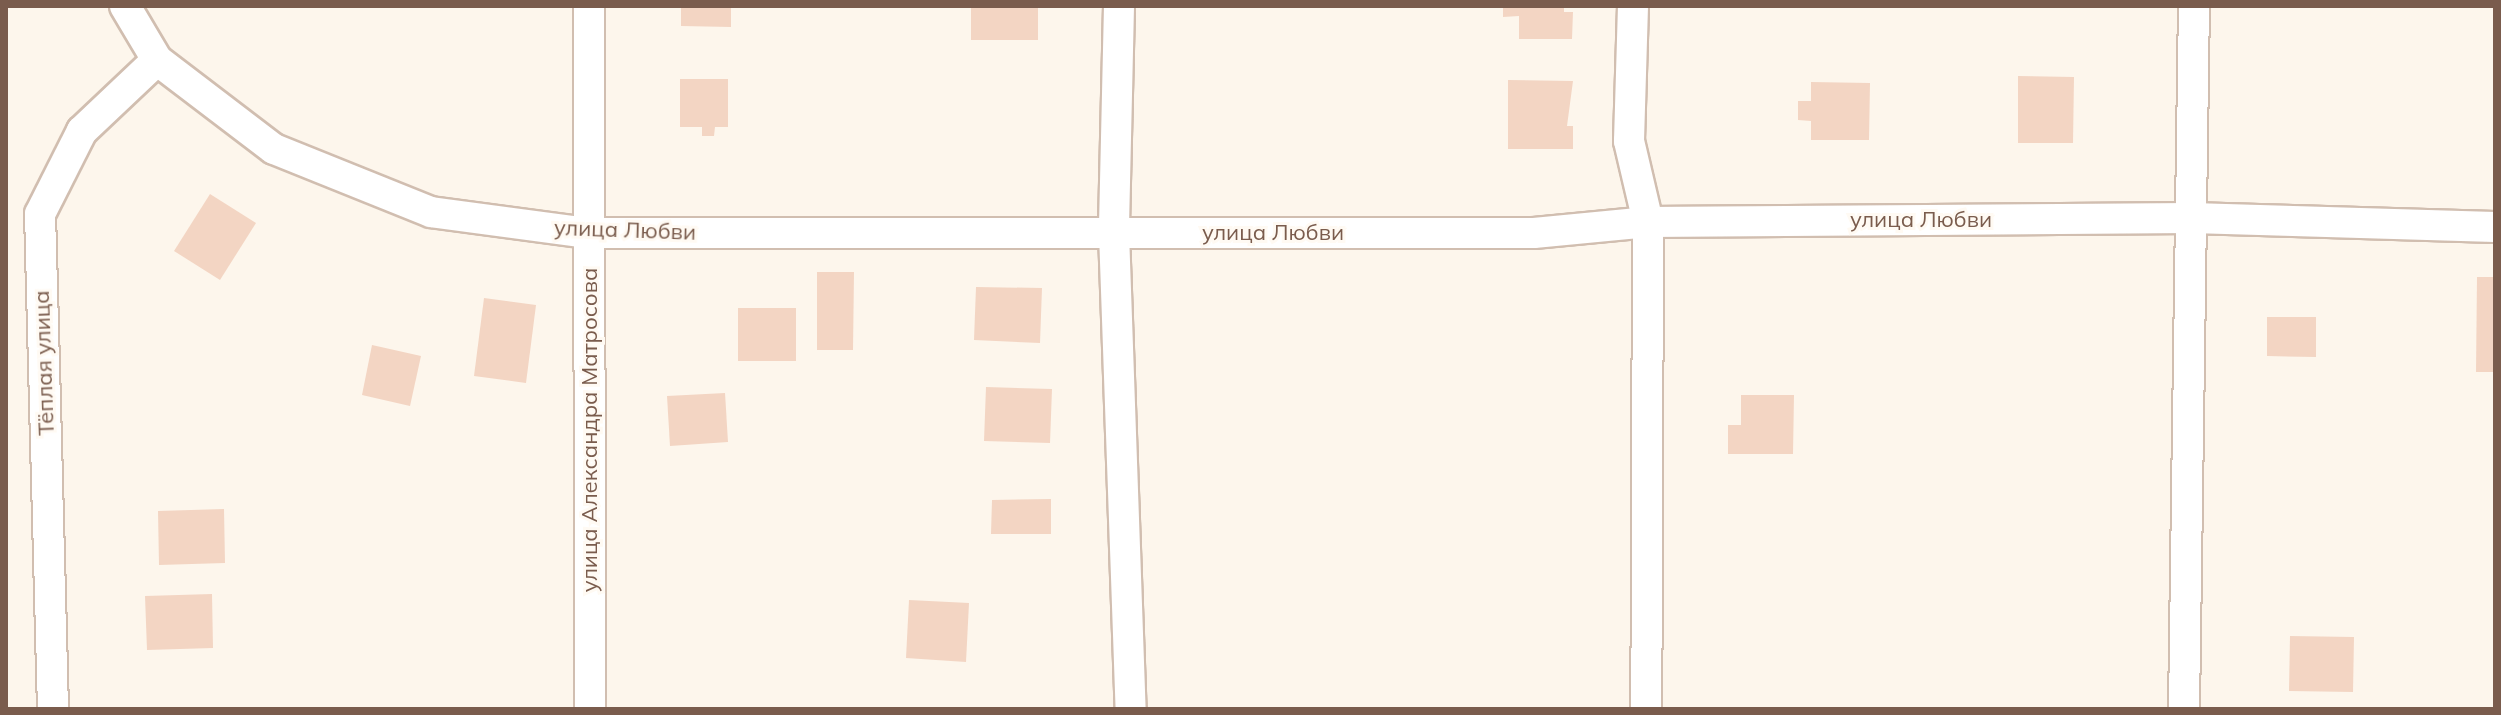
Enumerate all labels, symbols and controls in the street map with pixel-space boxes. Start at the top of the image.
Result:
street label: улица Любви [1850,207,1992,233]
street label: улица Любви [554,214,696,246]
street label: улица Любви [1202,220,1344,246]
street label: улица Александра Матросова [577,268,603,592]
street label: Тёплая улица [28,290,60,436]

